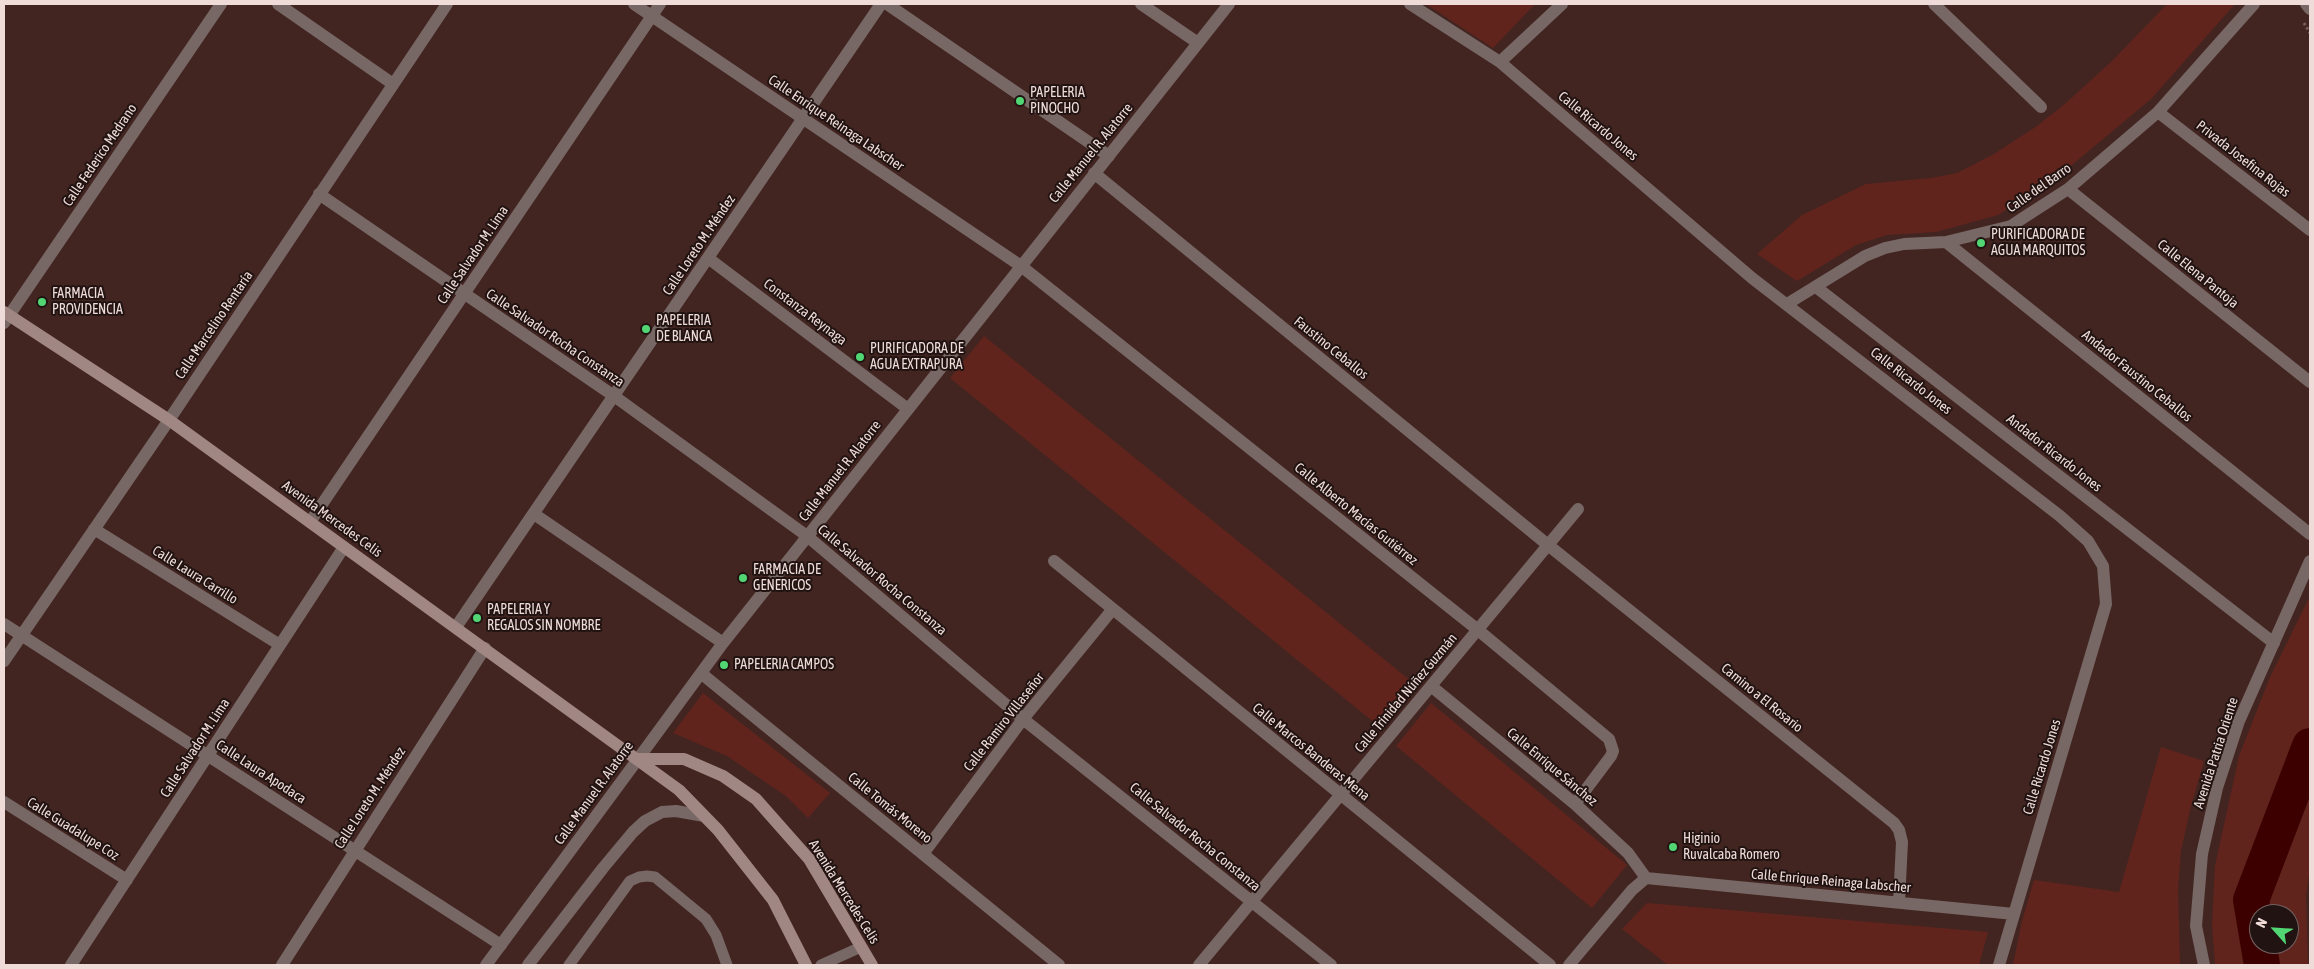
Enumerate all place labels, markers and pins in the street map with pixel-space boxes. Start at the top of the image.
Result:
place label: PAPELERIA PINOCHO [1030,85,1085,118]
marker: PAPELERIA PINOCHO [1014,95,1026,107]
place label: PURIFICADORA DE AGUA MARQUITOS [1991,227,2085,260]
marker: PURIFICADORA DE AGUA MARQUITOS [1975,237,1987,249]
place label: FARMACIA PROVIDENCIA [52,286,123,318]
marker: FARMACIA PROVIDENCIA [36,296,48,308]
place label: PAPELERIA DE BLANCA [656,313,712,346]
marker: PAPELERIA DE BLANCA [640,323,652,335]
place label: PURIFICADORA DE AGUA EXTRAPURA [870,341,964,374]
marker: PURIFICADORA DE AGUA EXTRAPURA [854,351,866,363]
place label: FARMACIA DE GENERICOS [753,562,821,594]
marker: FARMACIA DE GENERICOS [737,572,749,584]
place label: PAPELERIA Y REGALOS SIN NOMBRE [487,602,600,634]
marker: PAPELERIA Y REGALOS SIN NOMBRE [471,612,483,624]
place label: PAPELERIA CAMPOS [734,657,834,673]
marker: PAPELERIA CAMPOS [718,659,730,671]
place label: Higinio Ruvalcaba Romero [1683,831,1780,864]
marker: Higinio Ruvalcaba Romero [1667,841,1679,853]

